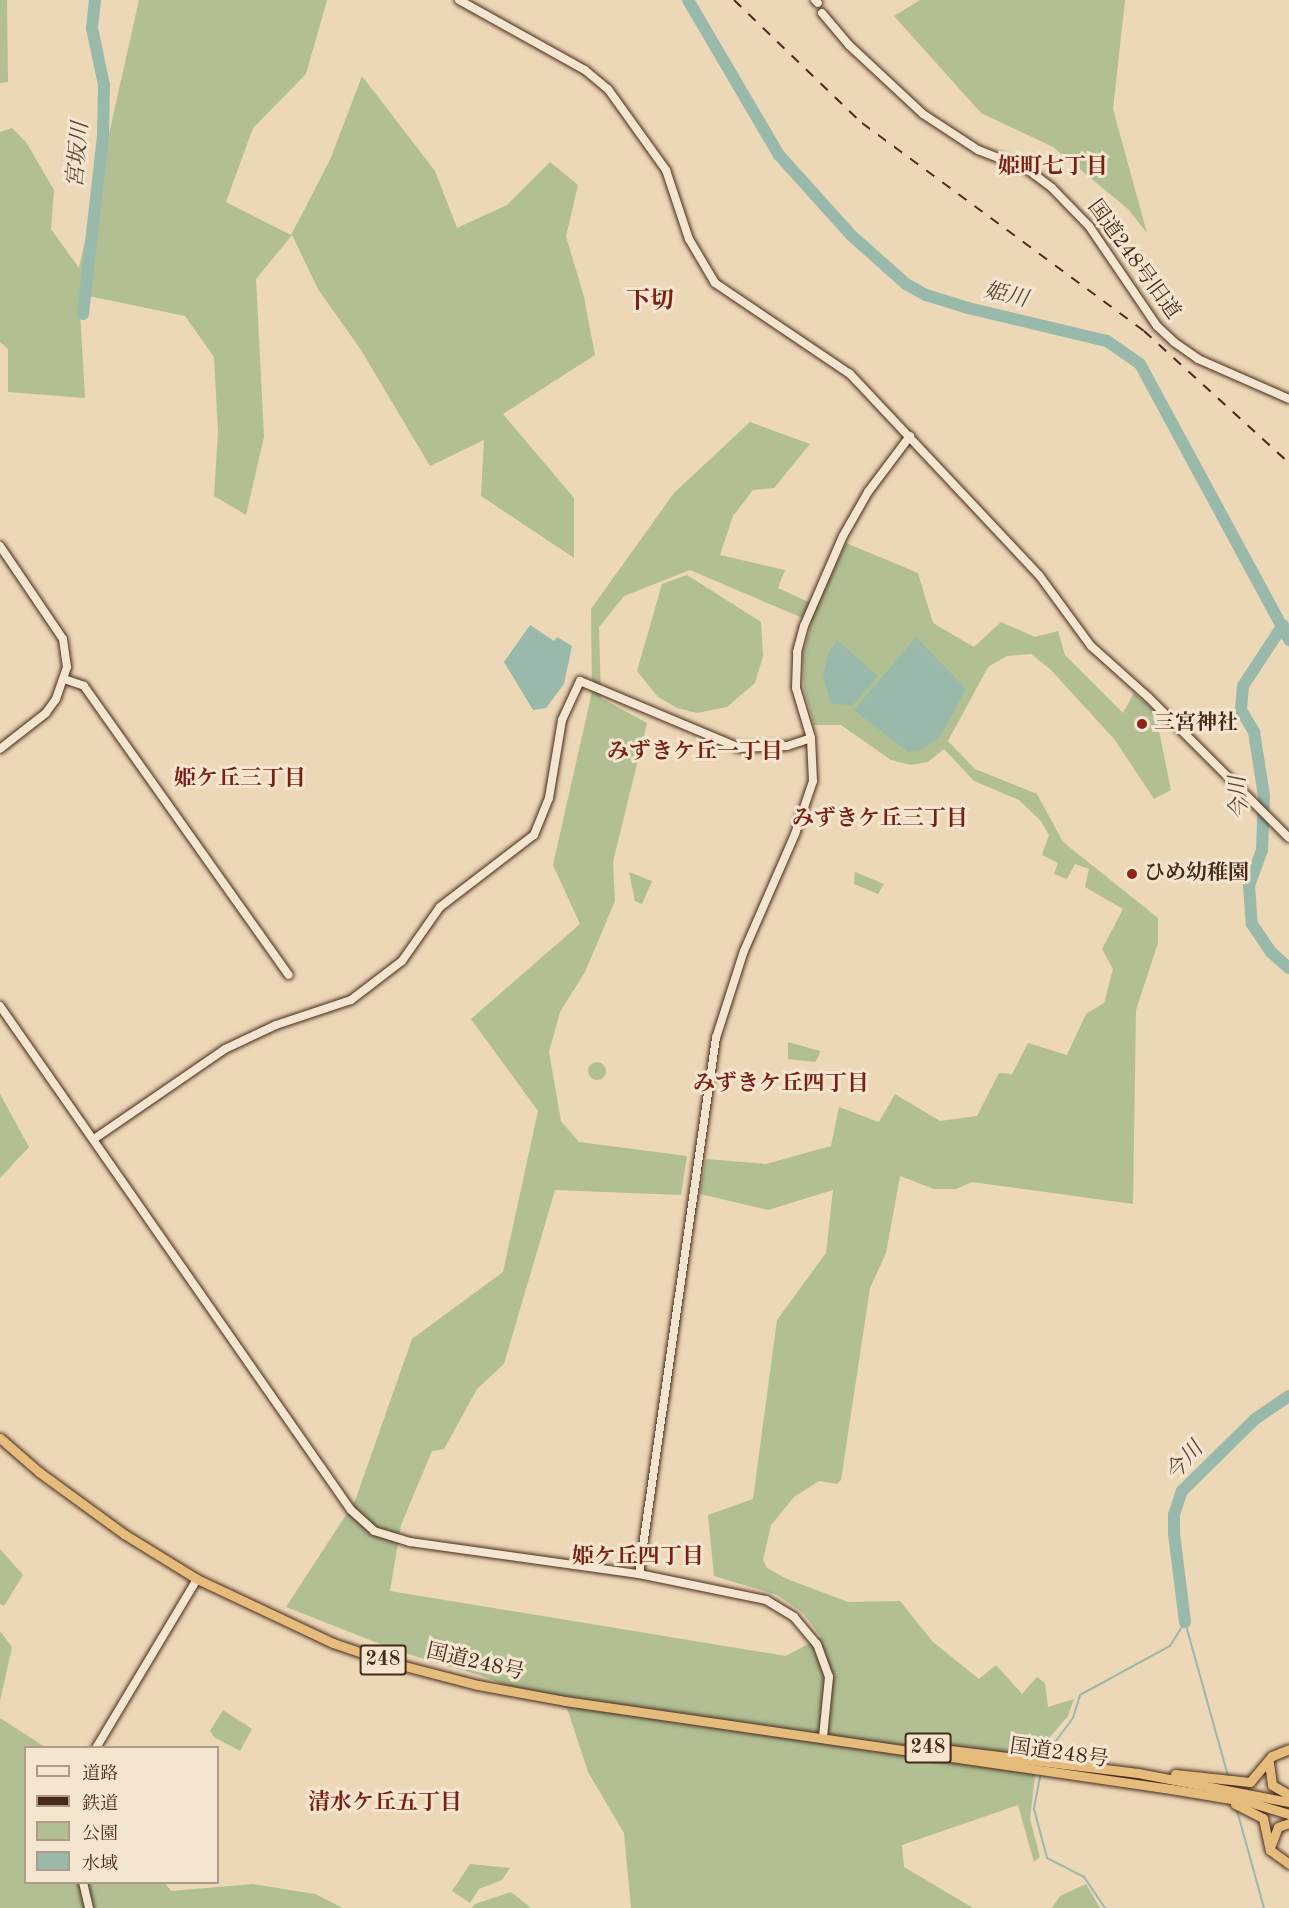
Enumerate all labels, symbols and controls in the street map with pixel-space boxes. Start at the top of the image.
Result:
water label: 宮坂川 [63,121,95,189]
district label: 姫町七丁目 [998,155,1108,181]
street label: 国道248号旧道 [1081,195,1185,325]
water label: 姫川 [982,278,1030,314]
district label: 下切 [626,289,674,317]
place label: 三宮神社 [1154,711,1238,737]
marker: 三宮神社 [1135,717,1149,731]
district label: みずきケ丘一丁目 [607,740,783,766]
district label: 姫ケ丘三丁目 [174,767,306,793]
water label: 今川 [1226,775,1254,821]
district label: みずきケ丘三丁目 [792,807,968,833]
place label: ひめ幼稚園 [1144,861,1249,887]
marker: ひめ幼稚園 [1125,867,1139,881]
district label: みずきケ丘四丁目 [693,1072,869,1098]
water label: 今川 [1160,1437,1210,1487]
district label: 姫ケ丘四丁目 [572,1545,704,1571]
street label: 国道248号 [424,1640,526,1686]
road number: 248 [359,1643,407,1677]
road number: 248 [904,1731,952,1765]
street label: 国道248号 [1008,1735,1110,1773]
legend [24,1746,219,1884]
text: 道路 [82,1765,118,1783]
district label: 清水ケ丘五丁目 [308,1791,462,1817]
text: 鉄道 [82,1795,118,1813]
text: 公園 [82,1825,118,1843]
text: 水域 [82,1855,118,1873]

